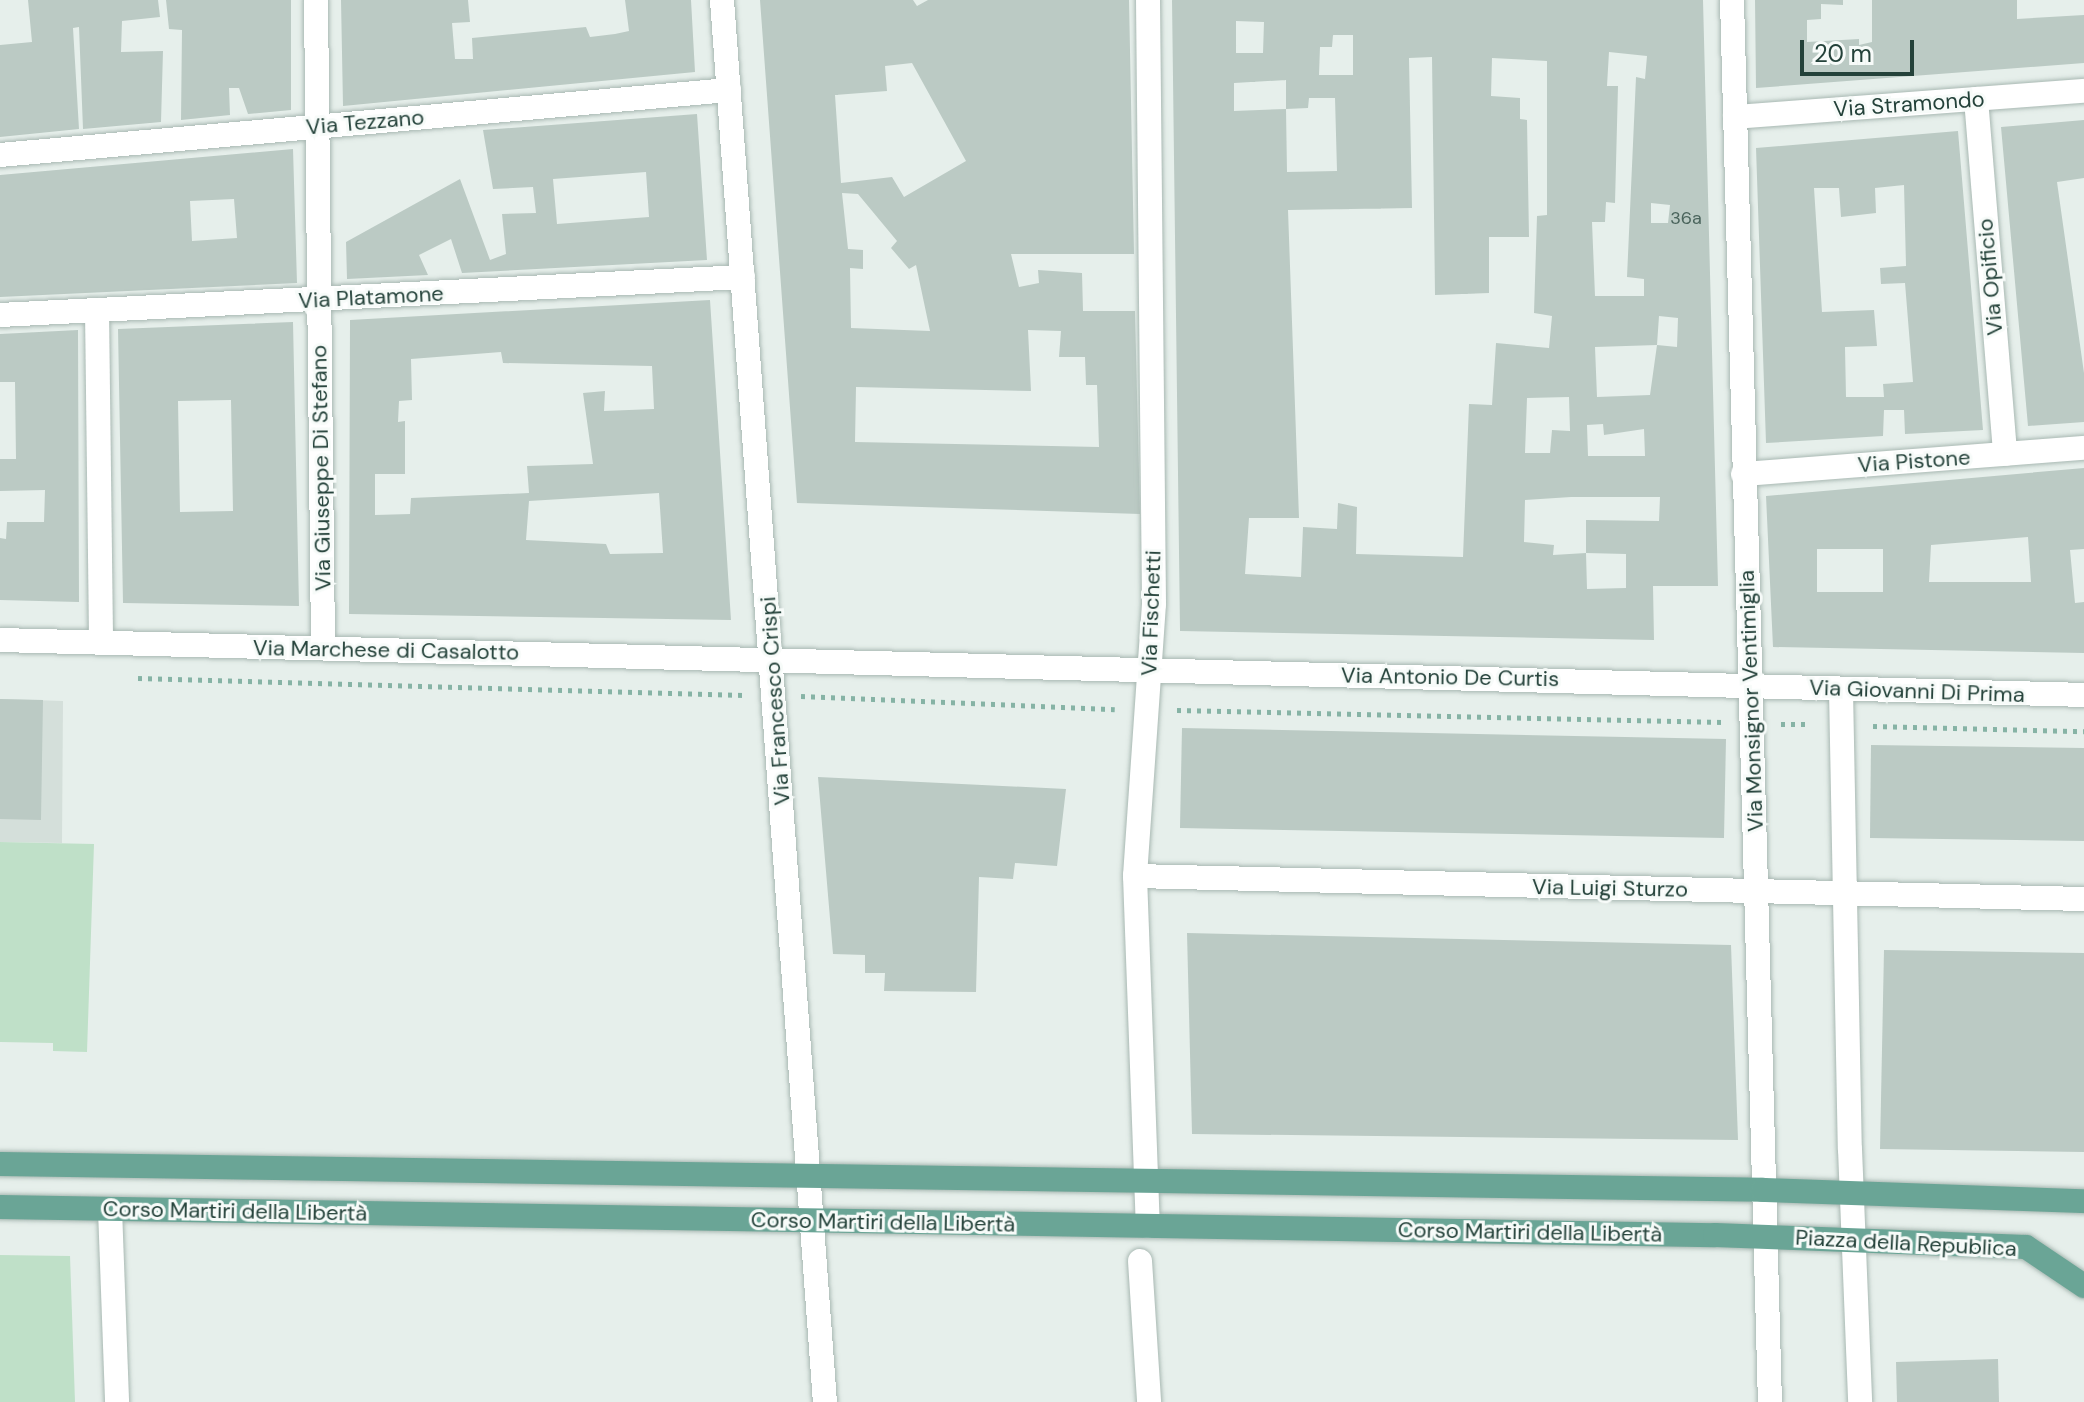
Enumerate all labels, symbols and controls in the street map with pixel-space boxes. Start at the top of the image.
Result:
scale bar [1804,24,1918,74]
text: 20 m [1814,38,1872,69]
street label: Via Stramondo [1833,86,1985,122]
street label: Via Tezzano [305,104,425,140]
house number: 36a [1670,207,1702,229]
street label: Via Opificio [1972,217,2008,337]
street label: Via Platamone [298,280,444,314]
street label: Via Giuseppe Di Stefano [306,345,336,591]
street label: Via Pistone [1857,444,1971,478]
street label: Via Fischetti [1136,550,1166,676]
street label: Via Monsignor Ventimiglia [1733,570,1769,832]
street label: Via Francesco Crispi [755,596,795,806]
street label: Via Marchese di Casalotto [253,634,519,666]
street label: Via Antonio De Curtis [1341,662,1559,692]
street label: Via Giovanni Di Prima [1809,674,2025,708]
street label: Via Luigi Sturzo [1532,873,1688,903]
street label: Corso Martiri della Libertà [103,1195,367,1227]
street label: Corso Martiri della Libertà [751,1206,1015,1238]
street label: Corso Martiri della Libertà [1398,1216,1662,1248]
street label: Piazza della Republica [1795,1224,2017,1262]

